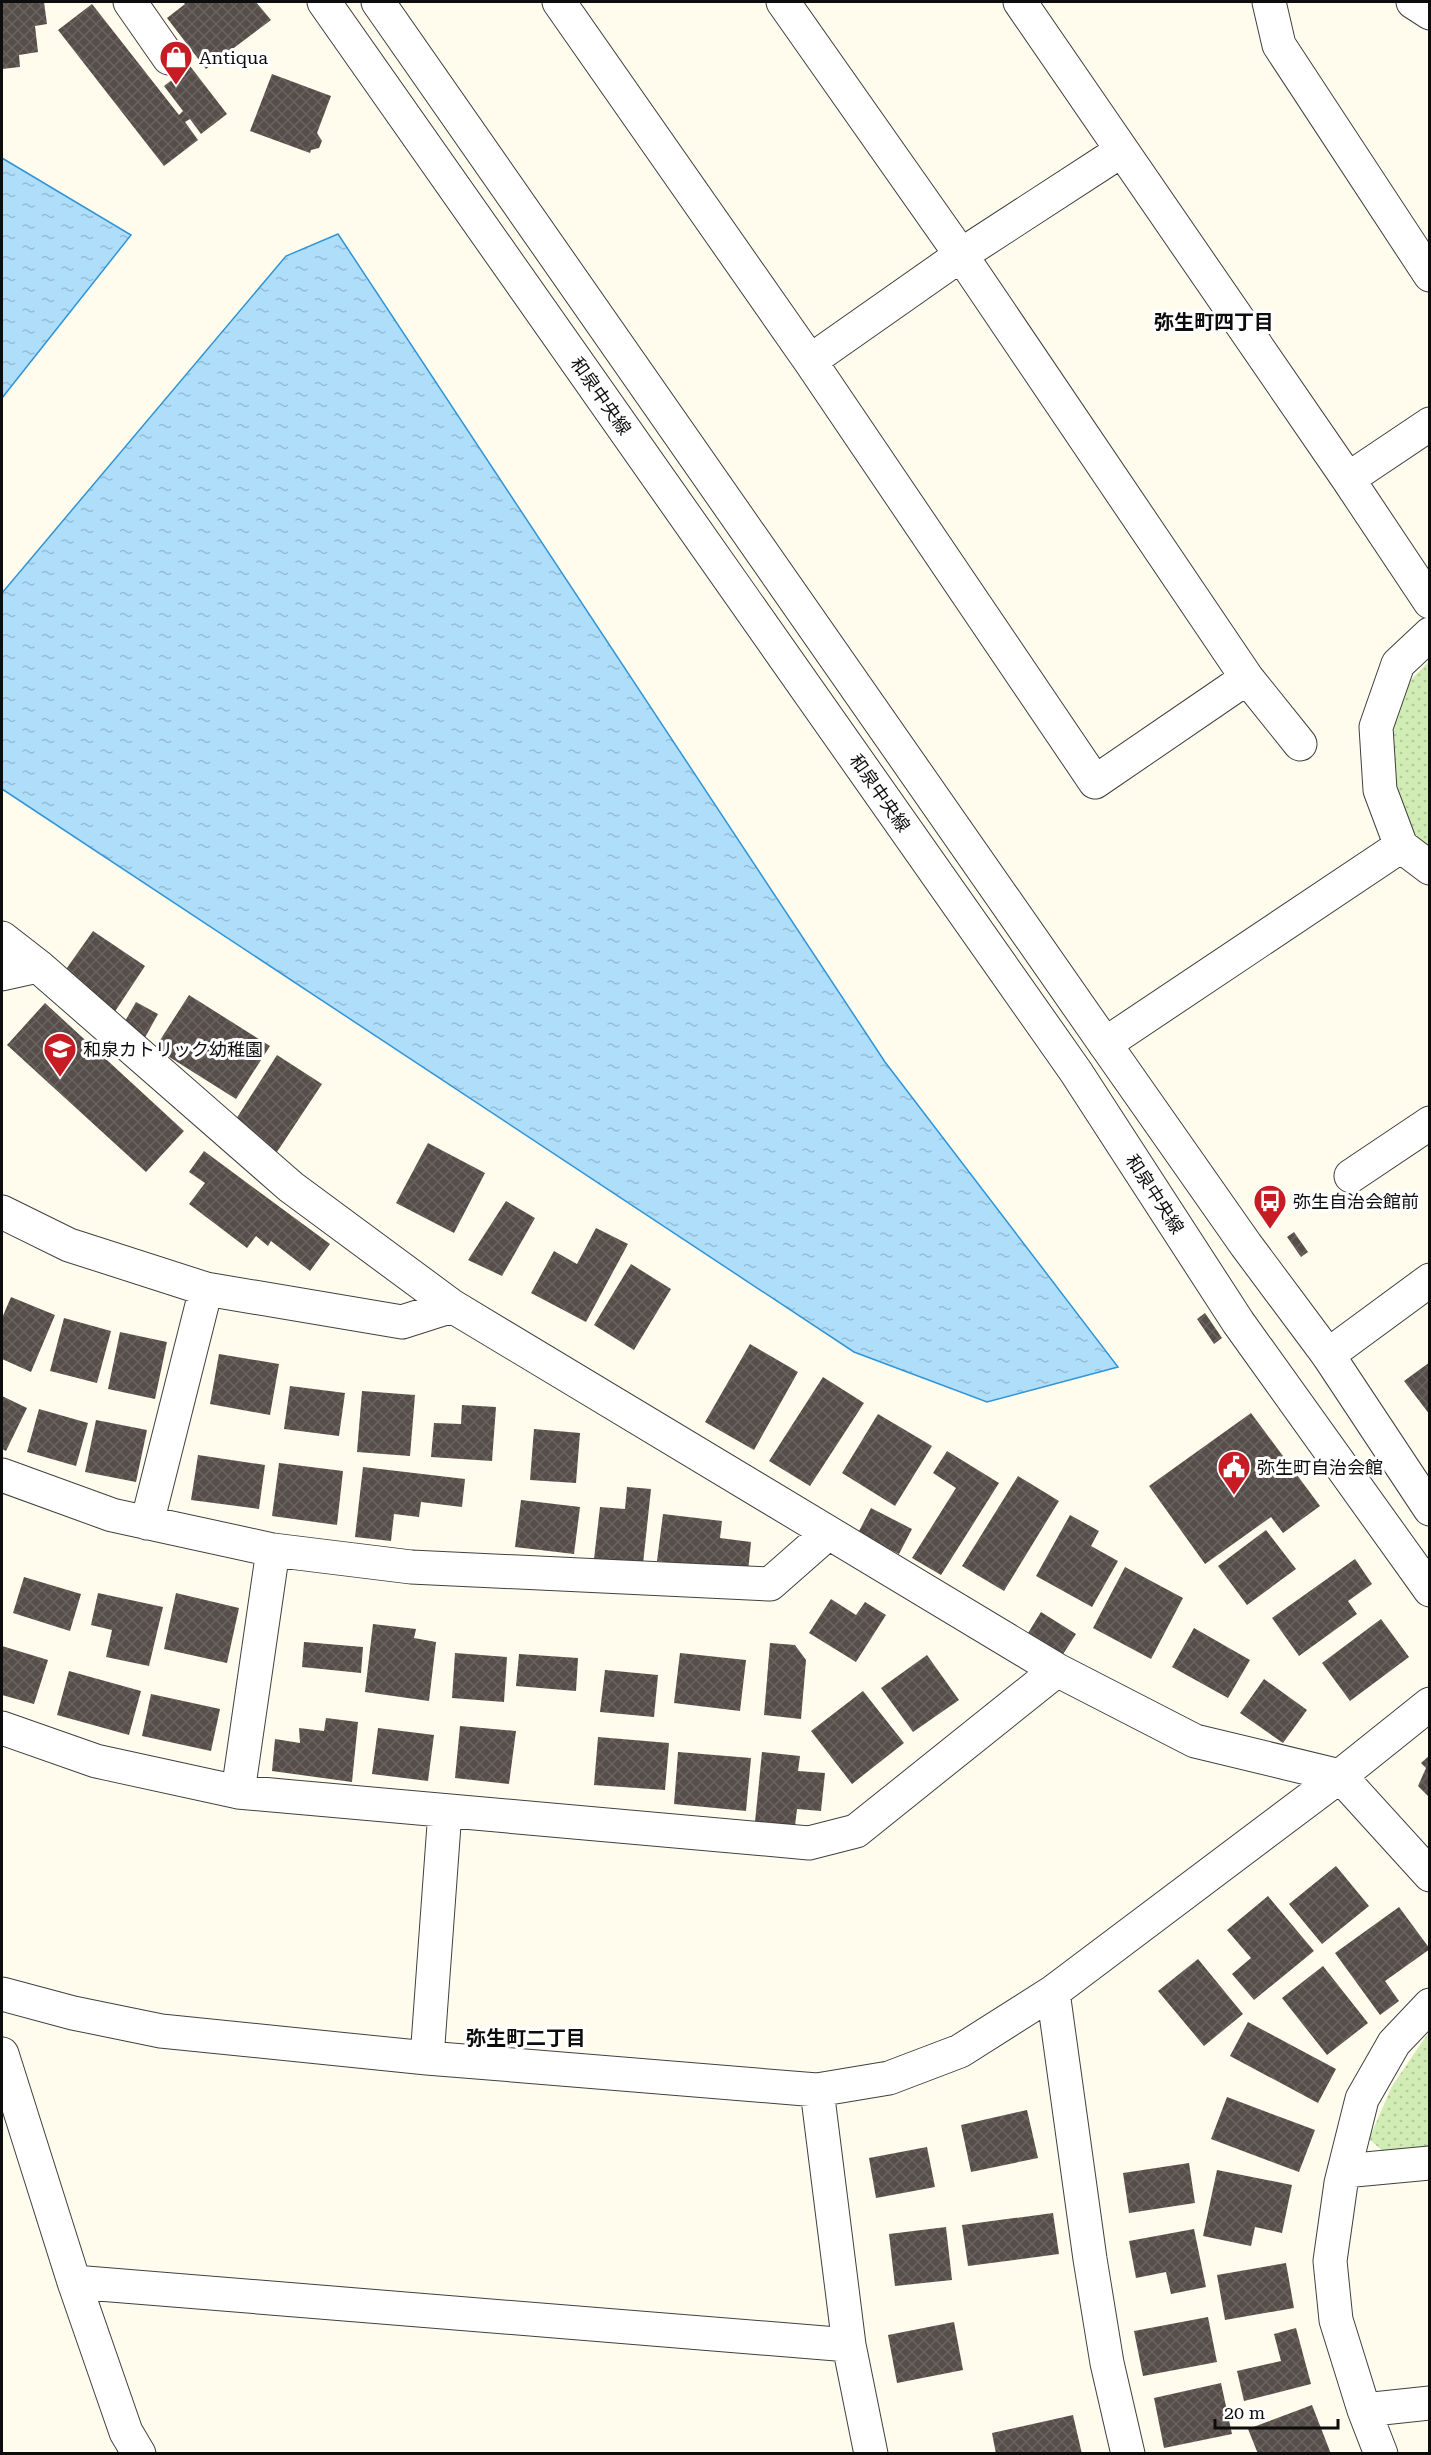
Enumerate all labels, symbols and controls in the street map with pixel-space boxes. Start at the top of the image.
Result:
shop icon: Antiqua [158,39,194,86]
place label: Antiqua [199,47,268,68]
district label: 弥生町四丁目 [1154,310,1274,334]
street label: 和泉中央線 [567,353,635,439]
street label: 和泉中央線 [846,750,914,836]
school or university icon: 和泉カトリック幼稚園 [42,1031,78,1078]
place label: 和泉カトリック幼稚園 [83,1039,263,1060]
street label: 和泉中央線 [1122,1151,1188,1237]
bus stop icon: 弥生自治会館前 [1252,1183,1288,1230]
place label: 弥生自治会館前 [1293,1191,1419,1212]
public building icon: 弥生町自治会館 [1216,1449,1252,1496]
place label: 弥生町自治会館 [1257,1457,1383,1478]
district label: 弥生町二丁目 [466,2026,586,2050]
scale bar [1215,2392,1338,2430]
text: 20 m [1224,2402,1265,2423]

